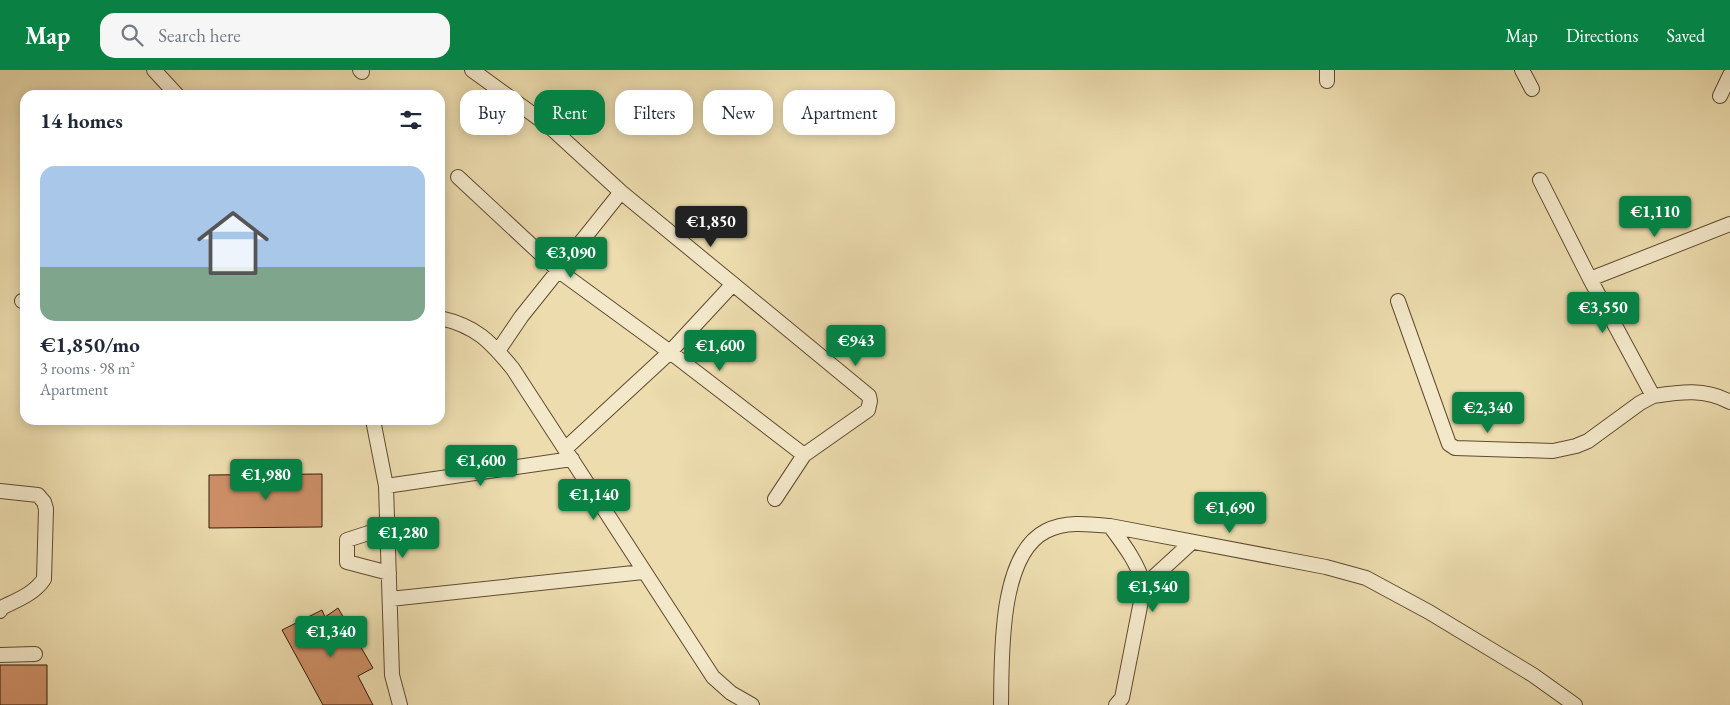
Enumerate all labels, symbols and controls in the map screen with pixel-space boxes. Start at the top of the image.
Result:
search box [100,13,450,58]
text: Map [25,20,70,51]
icon: search [118,21,146,49]
text: Search here [158,23,241,48]
text: Map [1506,24,1538,47]
text: Directions [1566,24,1638,47]
text: Saved [1666,24,1705,47]
chip: Buy [460,90,524,135]
chip: Rent [534,90,605,135]
chip: Filters [615,90,693,135]
chip: New [703,90,773,135]
chip: Apartment [783,90,895,135]
icon: filters [397,106,425,134]
text: 14 homes [40,107,123,134]
pin: €1,110 [1614,196,1696,238]
icon: home [188,198,278,288]
text: €1,110 [1630,201,1680,222]
pin: €1,850 [670,206,752,248]
text: €1,850 [686,211,736,232]
pin: €3,090 [530,236,612,279]
text: €3,090 [546,242,596,263]
pin: €3,550 [1562,292,1644,334]
text: €3,550 [1578,297,1628,318]
pin: €943 [826,324,886,367]
pin: €1,600 [679,330,761,372]
text: €943 [837,330,875,351]
text: €1,850/mo [40,331,140,358]
text: €1,600 [695,335,745,356]
text: 3 rooms · 98 m² [40,358,135,379]
text: Apartment [40,379,108,400]
pin: €2,340 [1447,392,1529,434]
text: €2,340 [1463,397,1513,418]
pin: €1,600 [440,444,522,487]
text: €1,600 [456,450,506,471]
pin: €1,980 [225,458,307,501]
text: €1,980 [241,464,291,485]
pin: €1,140 [553,478,635,521]
text: €1,140 [569,484,619,505]
pin: €1,690 [1189,492,1271,534]
text: €1,690 [1205,497,1255,518]
pin: €1,280 [362,516,444,559]
text: €1,280 [378,522,428,543]
pin: €1,540 [1112,570,1194,613]
text: €1,540 [1128,576,1178,597]
pin: €1,340 [290,616,372,658]
text: €1,340 [306,621,356,642]

